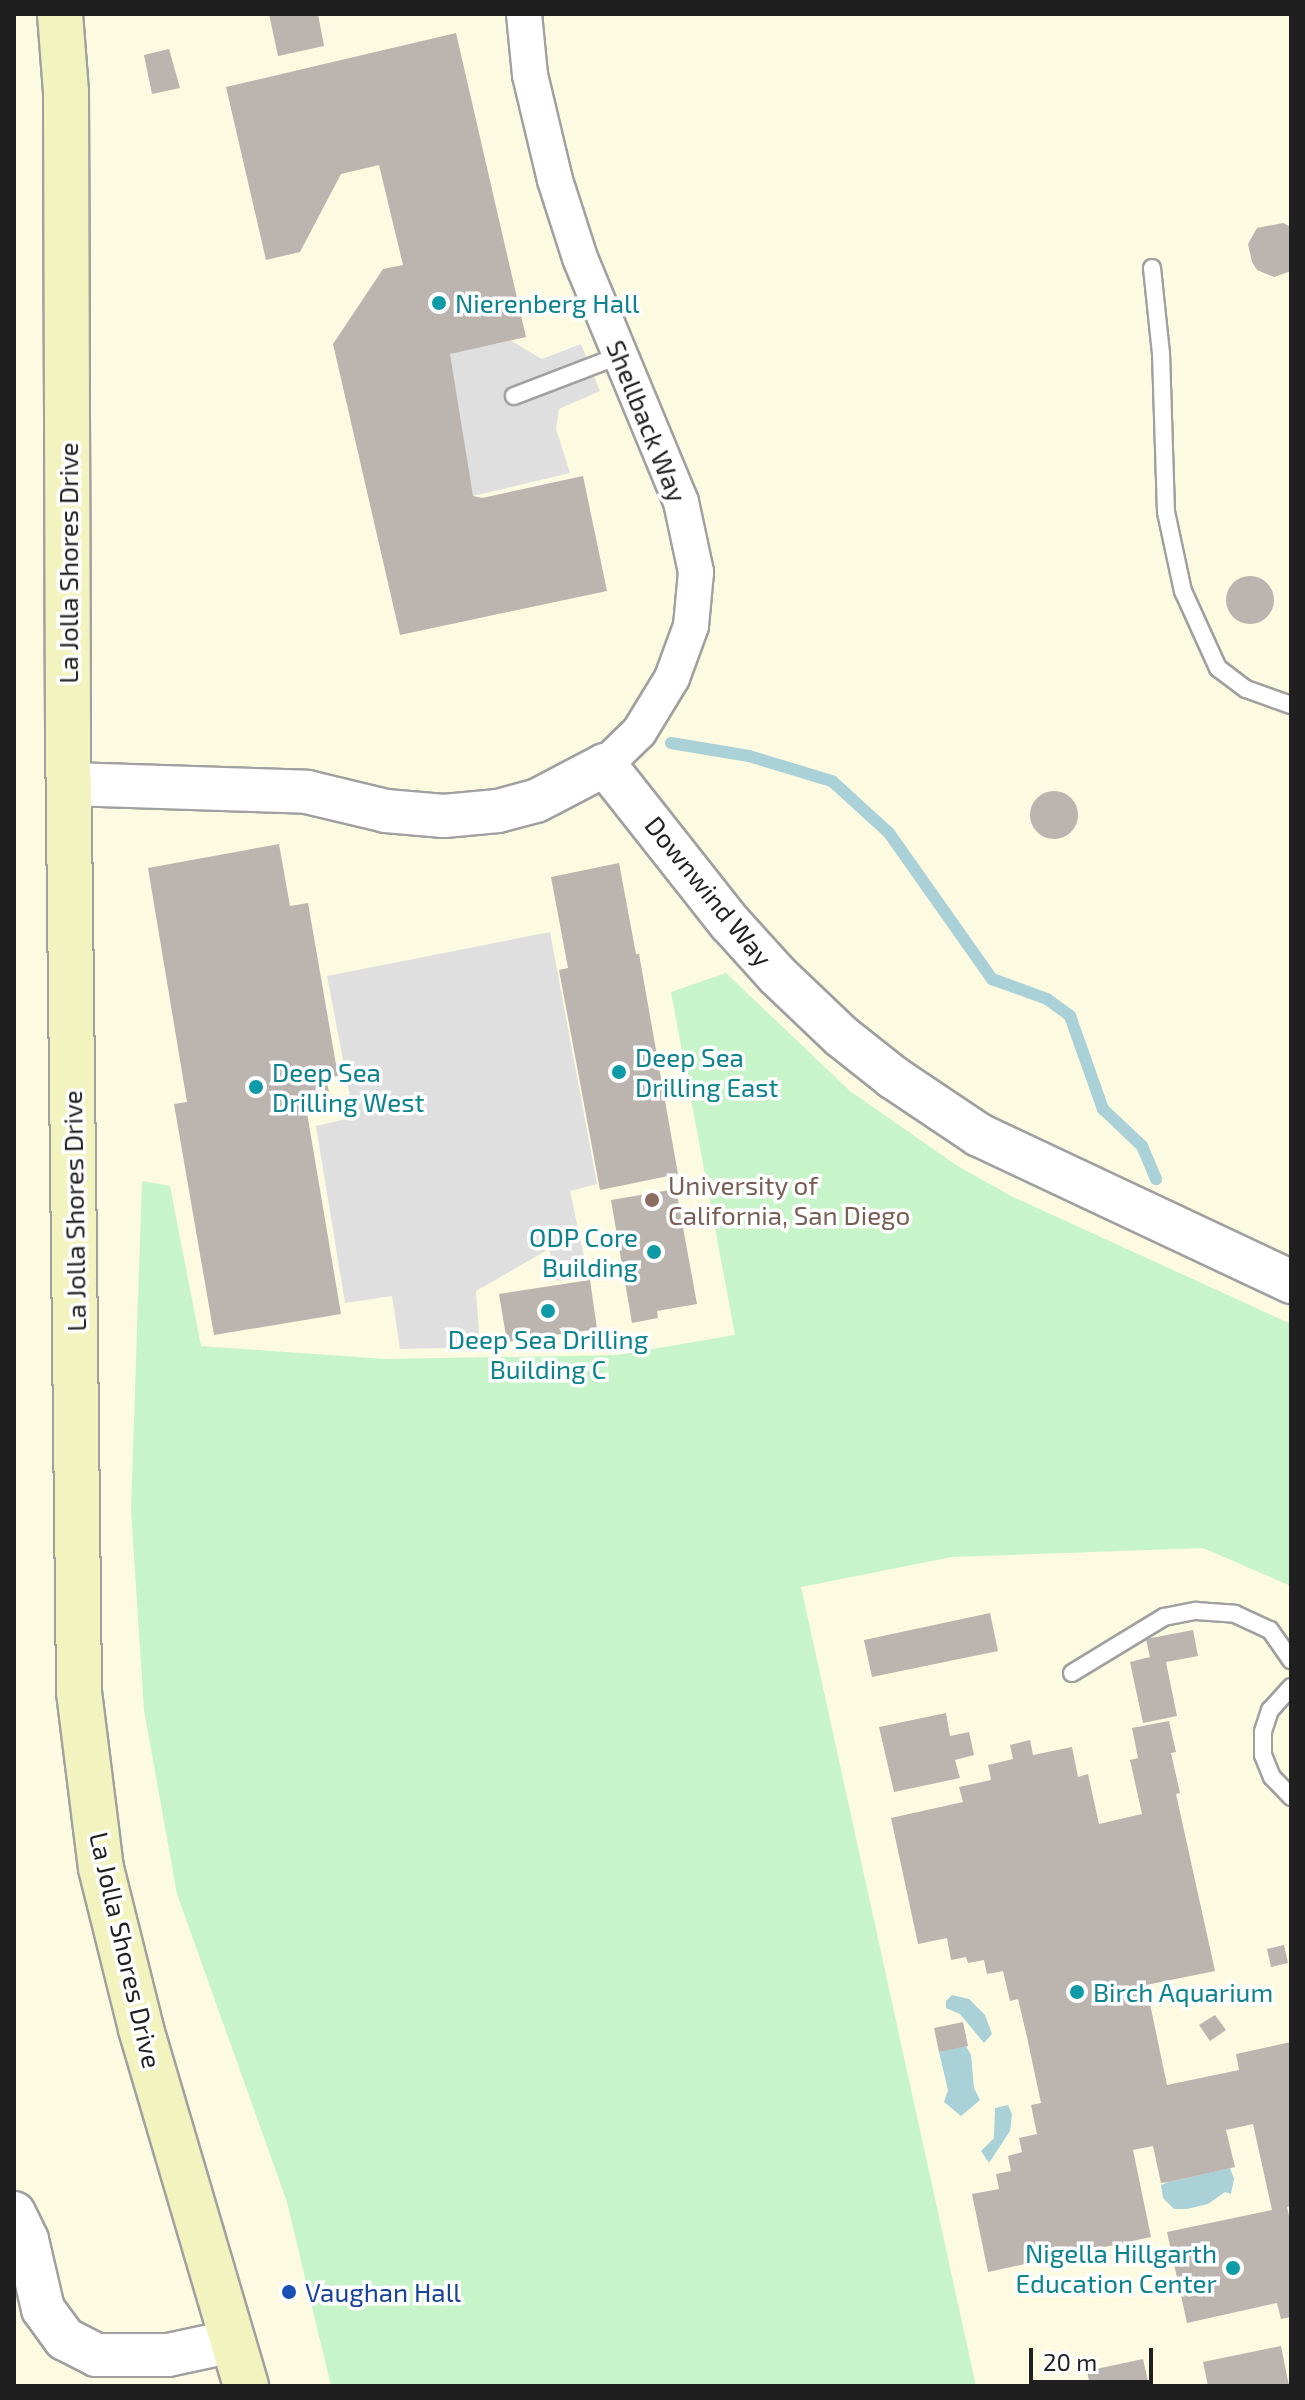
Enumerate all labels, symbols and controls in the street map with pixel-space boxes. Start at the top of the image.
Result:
place label: Nierenberg Hall [455,287,639,319]
marker: Nierenberg Hall [430,294,448,312]
street label: Shellback Way [600,335,694,507]
street label: La Jolla Shores Drive [52,442,84,684]
street label: Downwind Way [639,809,779,973]
place label: Deep Sea Drilling East [635,1041,778,1102]
place label: Deep Sea Drilling West [272,1056,425,1118]
marker: Deep Sea Drilling East [610,1063,628,1081]
marker: Deep Sea Drilling West [247,1078,265,1096]
street label: La Jolla Shores Drive [56,1090,92,1332]
place label: University of California, San Diego [668,1169,910,1230]
marker: University of California, San Diego [643,1191,661,1209]
place label: ODP Core Building [529,1221,638,1282]
marker: ODP Core Building [645,1243,663,1261]
marker: Deep Sea Drilling Building C [539,1302,557,1320]
place label: Deep Sea Drilling Building C [448,1323,648,1384]
street label: La Jolla Shores Drive [84,1829,168,2071]
place label: Birch Aquarium [1093,1976,1274,2008]
marker: Birch Aquarium [1068,1983,1086,2001]
place label: Nigella Hillgarth Education Center [1016,2237,1217,2298]
marker: Nigella Hillgarth Education Center [1224,2259,1242,2277]
place label: Vaughan Hall [305,2276,461,2308]
marker: Vaughan Hall [280,2283,298,2301]
scale bar [1033,2332,1157,2382]
text: 20 m [1043,2347,1097,2376]

